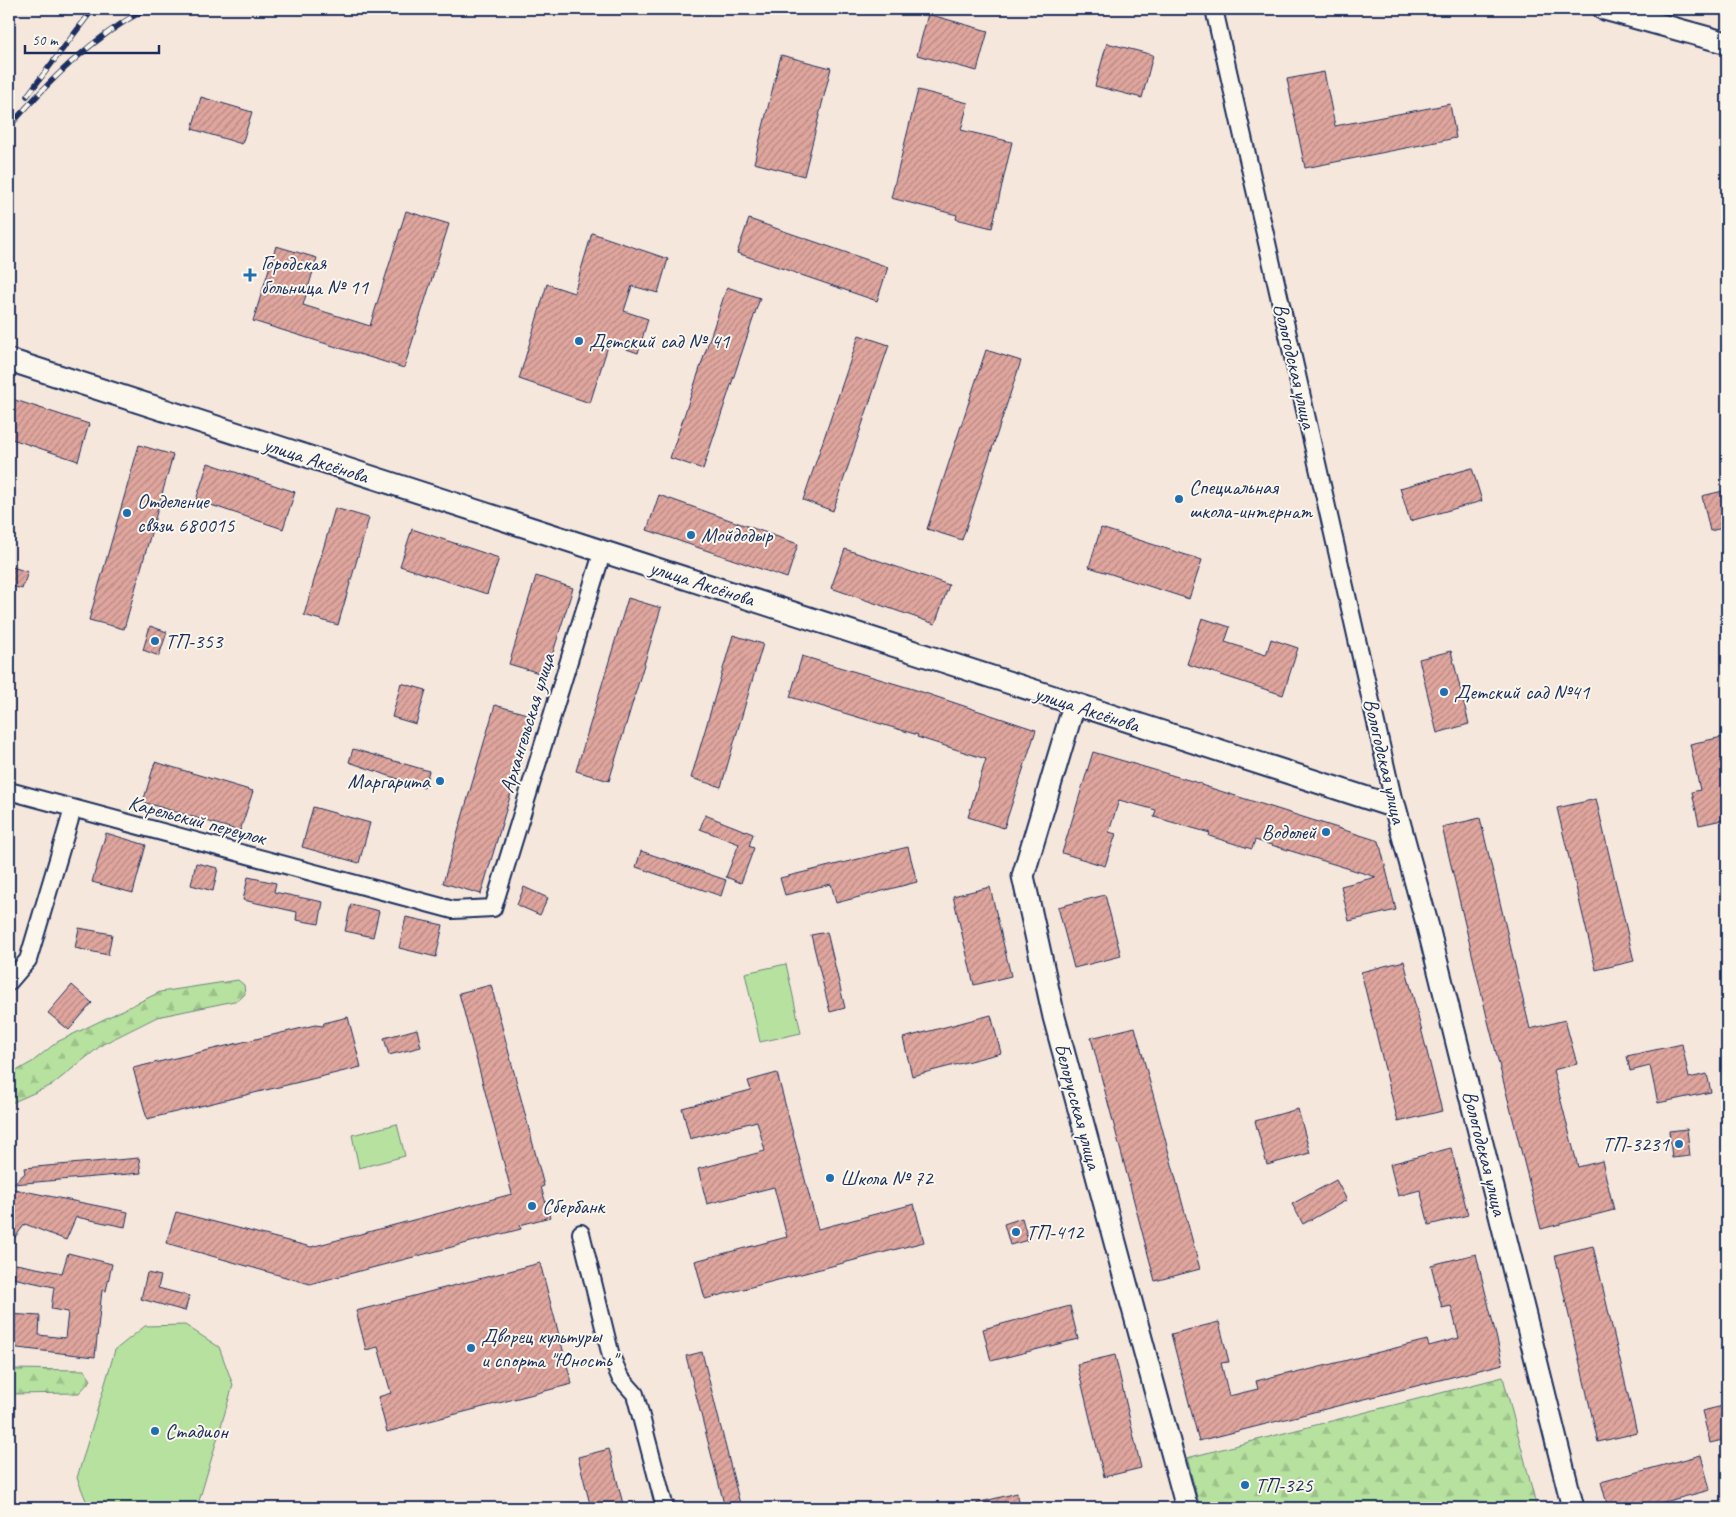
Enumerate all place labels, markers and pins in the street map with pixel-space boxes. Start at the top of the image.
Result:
place label: Городская больница № 11 [261,250,370,300]
marker: Городская больница № 11 [243,268,257,282]
place label: Детский сад № 41 [589,328,731,354]
marker: Детский сад № 41 [573,335,585,347]
place label: Специальная школа-интернат [1189,474,1313,524]
place label: Отделение связи 680015 [137,488,236,538]
marker: Специальная школа-интернат [1173,493,1185,505]
marker: Отделение связи 680015 [121,507,133,519]
place label: Мойдодыр [701,522,773,548]
marker: Мойдодыр [685,529,697,541]
place label: ТП-353 [165,628,224,654]
marker: ТП-353 [149,635,161,647]
place label: Детский сад №41 [1454,679,1591,705]
marker: Детский сад №41 [1438,686,1450,698]
place label: Маргарита [348,768,432,794]
marker: Маргарита [434,775,446,787]
place label: Водолей [1262,819,1317,845]
marker: Водолей [1320,826,1332,838]
place label: ТП-3231 [1602,1131,1671,1157]
marker: ТП-3231 [1673,1138,1685,1150]
place label: Школа № 72 [840,1165,934,1191]
marker: Школа № 72 [824,1172,836,1184]
place label: Сбербанк [542,1193,607,1219]
marker: Сбербанк [526,1200,538,1212]
place label: ТП-412 [1026,1219,1085,1245]
marker: ТП-412 [1010,1226,1022,1238]
place label: Дворец культуры и спорта "Юность" [481,1323,621,1373]
marker: Дворец культуры и спорта "Юность" [465,1342,477,1354]
place label: Стадион [165,1418,229,1444]
marker: Стадион [149,1425,161,1437]
place label: ТП-325 [1255,1472,1314,1498]
marker: ТП-325 [1239,1479,1251,1491]

